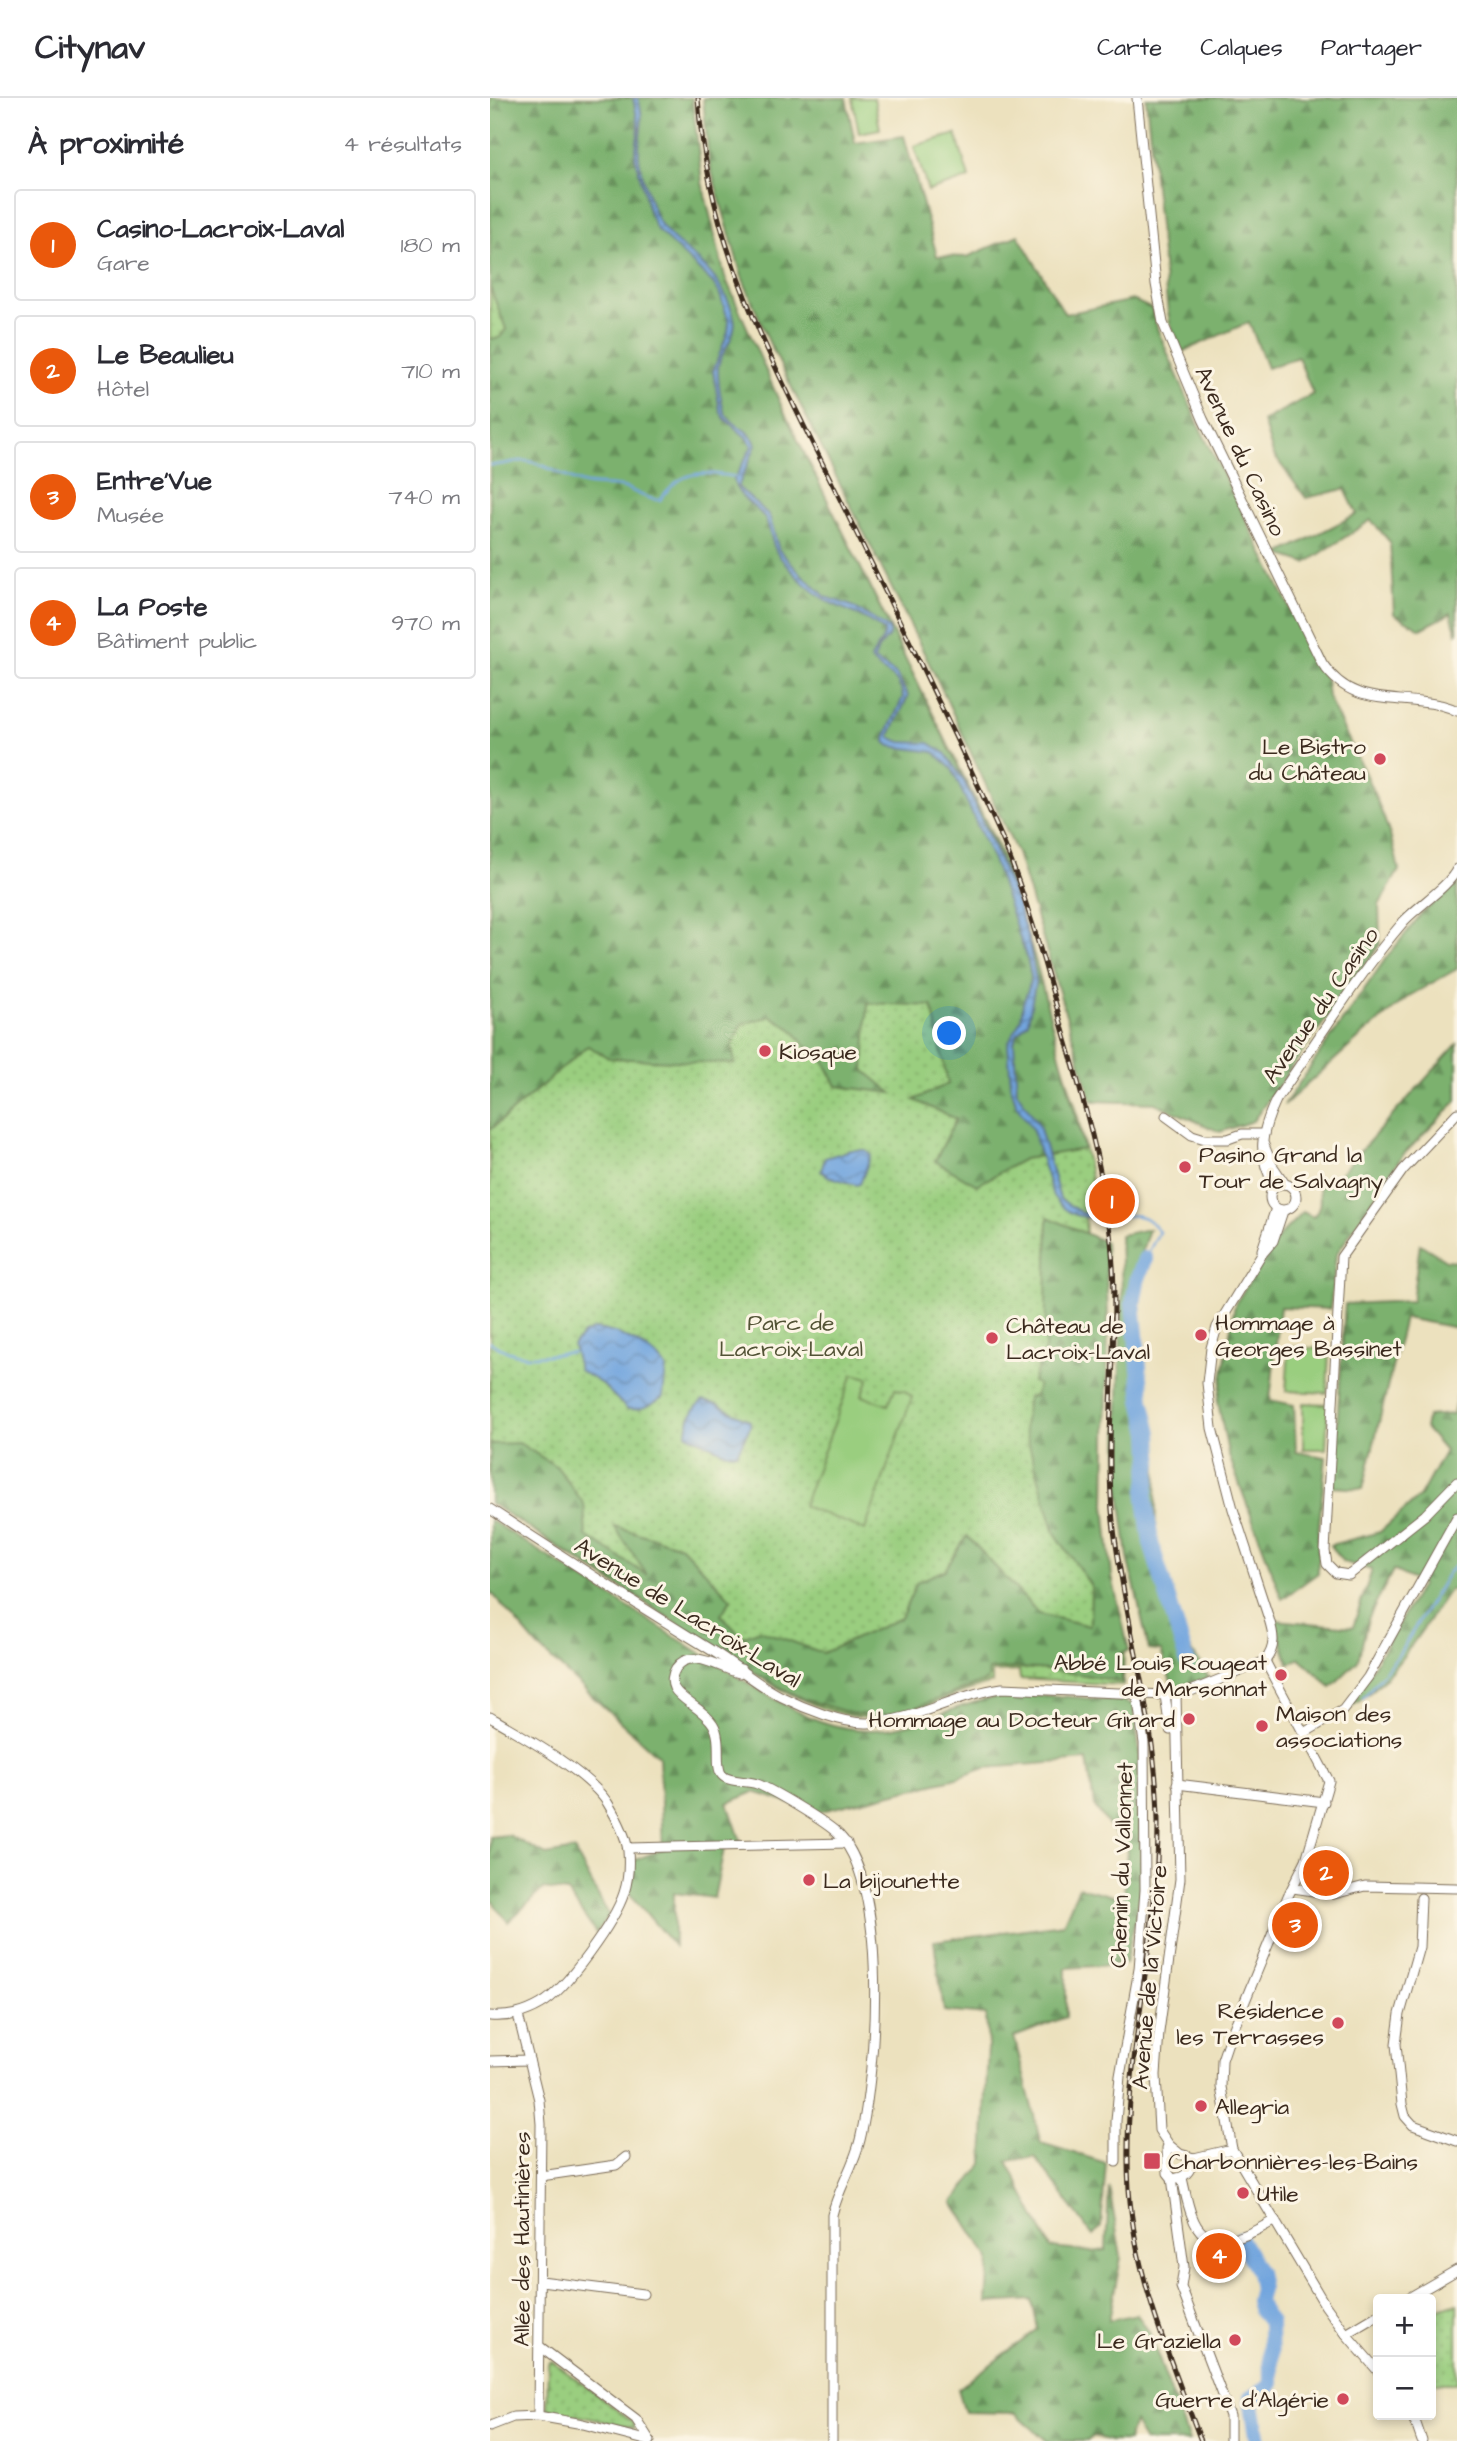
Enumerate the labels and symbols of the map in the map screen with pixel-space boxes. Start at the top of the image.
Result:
street label: Avenue du Casino [1187,361,1294,542]
place label: Le Bistro du Château [1249,731,1366,789]
marker: Le Bistro du Château [1372,751,1388,767]
street label: Avenue du Casino [1255,921,1387,1090]
your location [932,1016,966,1050]
place label: Kiosque [779,1036,857,1068]
marker: Kiosque [757,1043,773,1059]
place label: Pasino Grand la Tour de Salvagny [1199,1139,1383,1198]
marker: Pasino Grand la Tour de Salvagny [1177,1159,1193,1175]
pin: 1 [1089,1175,1135,1227]
park label: Parc de Lacroix-Laval [719,1307,863,1365]
place label: Hommage à Georges Bassinet [1215,1307,1403,1366]
place label: Château de Lacroix-Laval [1006,1310,1150,1368]
marker: Hommage à Georges Bassinet [1193,1327,1209,1343]
marker: Château de Lacroix-Laval [984,1330,1000,1346]
street label: Avenue de Lacroix-Laval [568,1530,807,1696]
place label: Abbé Louis Rougeat de Marsonnat [1054,1647,1268,1705]
marker: Abbé Louis Rougeat de Marsonnat [1273,1667,1289,1683]
place label: Maison des associations [1276,1698,1402,1756]
place label: Hommage au Docteur Girard [869,1704,1175,1737]
marker: Hommage au Docteur Girard [1181,1711,1197,1727]
marker: Maison des associations [1254,1718,1270,1734]
street label: Chemin du Vallonnet [1102,1761,1142,1968]
pin: 2 [1303,1847,1349,1899]
street label: Avenue de la Victoire [1124,1864,1176,2091]
place label: La bijounette [823,1865,960,1897]
marker: La bijounette [801,1872,817,1888]
pin: 3 [1272,1899,1318,1951]
place label: Résidence les Terrasses [1176,1995,1324,2053]
marker: Résidence les Terrasses [1330,2015,1346,2031]
place label: Allegria [1215,2091,1289,2124]
marker: Allegria [1193,2098,1209,2114]
street label: Allée des Hautinières [506,2131,538,2347]
place label: Charbonnières-les-Bains [1168,2146,1418,2178]
marker: Charbonnières-les-Bains [1142,2151,1162,2171]
place label: Utile [1257,2178,1299,2210]
marker: Utile [1235,2185,1251,2201]
pin: 4 [1196,2230,1242,2282]
place label: Le Graziella [1097,2325,1221,2357]
marker: Le Graziella [1227,2332,1243,2348]
place label: Guerre d'Algérie [1155,2384,1329,2417]
marker: Guerre d'Algérie [1335,2391,1351,2407]

